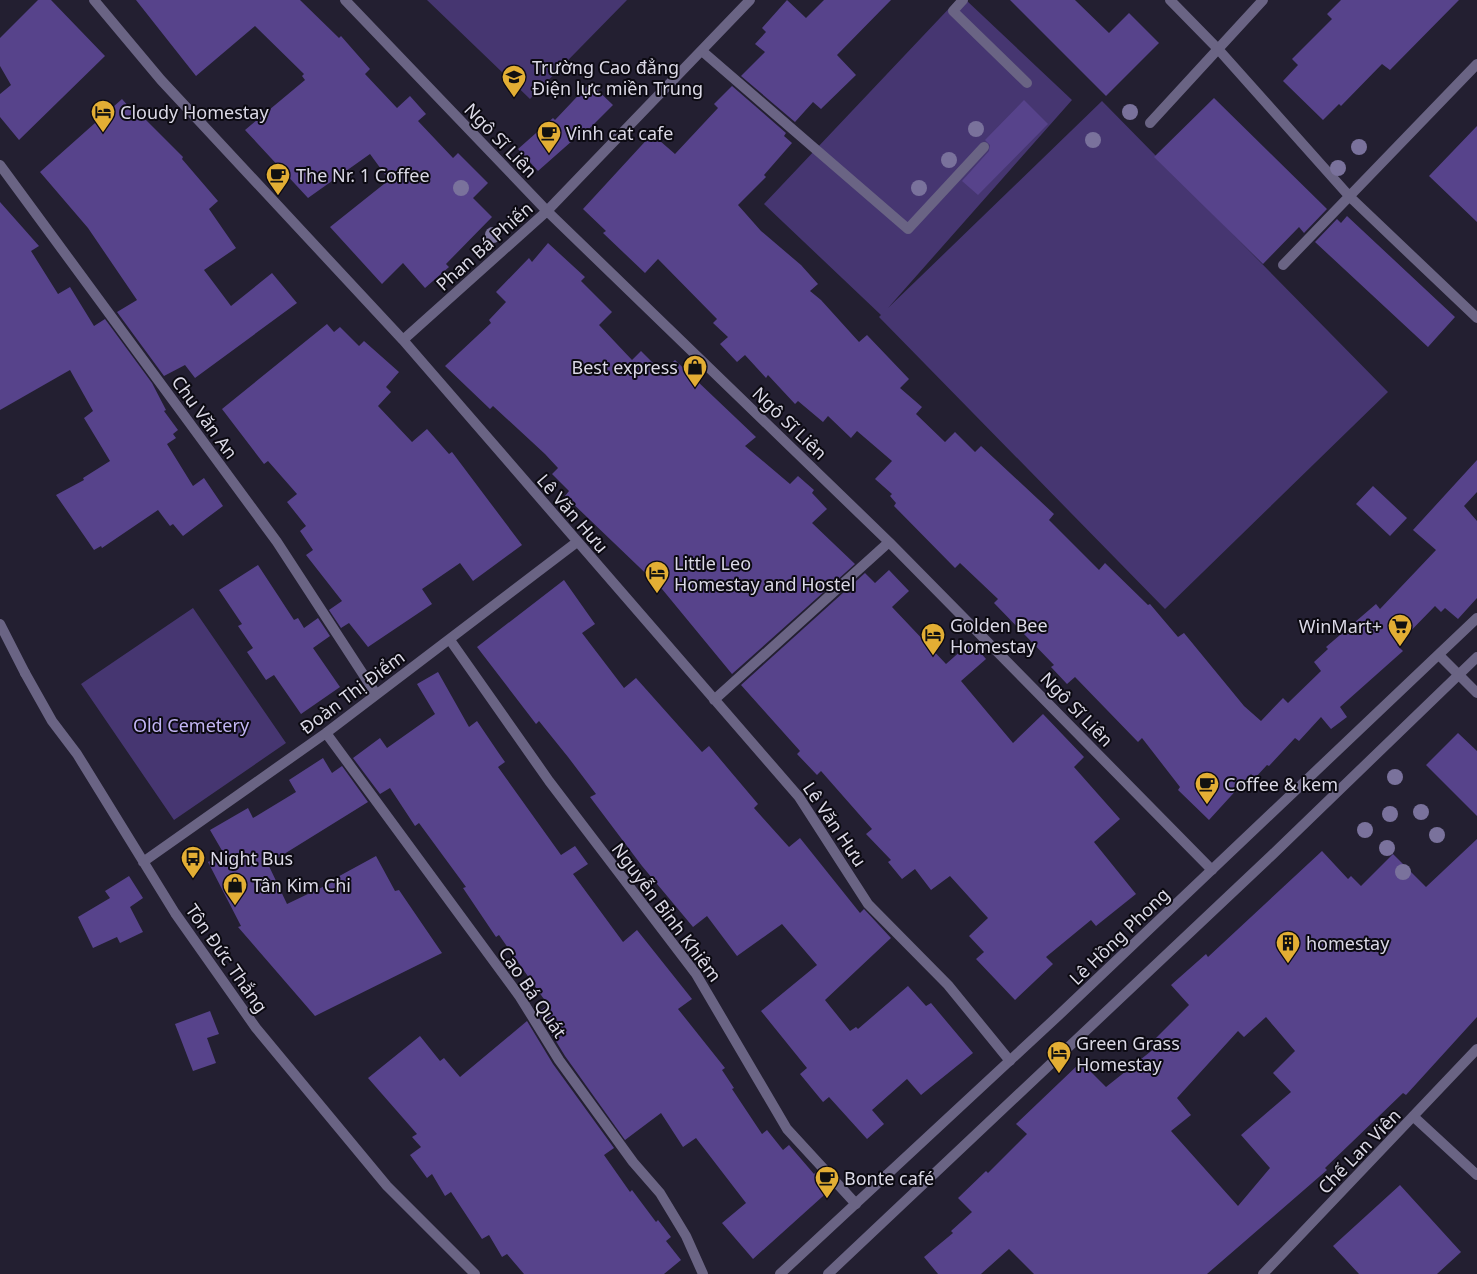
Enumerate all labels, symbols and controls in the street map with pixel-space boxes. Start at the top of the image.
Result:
place label: Trường Cao đẳng Điện lực miền Trung [532,55,703,100]
school or university icon: Trường Cao đẳng Điện lực miền Trung [501,64,527,98]
street label: Ngô Sĩ Liên [459,98,543,182]
hotel icon: Cloudy Homestay [90,99,116,133]
place label: Cloudy Homestay [120,100,269,124]
cafe icon: Vinh cat cafe [536,120,562,154]
place label: Vinh cat cafe [566,121,673,145]
cafe icon: The Nr. 1 Coffee [265,162,291,196]
place label: The Nr. 1 Coffee [296,163,430,187]
street label: Phan Bá Phiến [431,196,537,296]
shop icon: Best express [682,354,708,388]
place label: Best express [571,355,678,379]
street label: Chu Văn An [167,371,243,463]
street label: Ngô Sĩ Liên [748,381,832,465]
street label: Lê Văn Hưu [532,468,614,558]
place label: Little Leo Homestay and Hostel [674,551,855,596]
hotel icon: Little Leo Homestay and Hostel [644,560,670,594]
place label: Golden Bee Homestay [950,613,1048,658]
supermarket icon: WinMart+ [1387,613,1413,647]
place label: WinMart+ [1299,614,1382,638]
hotel icon: Golden Bee Homestay [920,622,946,656]
street label: Đoàn Thị Điểm [295,645,409,739]
street label: Ngô Sĩ Liên [1035,667,1119,751]
park label: Old Cemetery [133,713,250,737]
cafe icon: Coffee & kem [1194,771,1220,805]
place label: Coffee & kem [1224,772,1338,796]
street label: Lê Văn Hưu [798,777,872,871]
street label: Nguyễn Bỉnh Khiêm [607,838,727,986]
bus stop icon: Night Bus [180,845,206,879]
place label: Night Bus [210,846,293,870]
shop icon: Tân Kim Chi [222,872,248,906]
place label: Tân Kim Chi [252,873,351,897]
street label: Lê Hồng Phong [1064,882,1174,990]
street label: Tôn Đức Thắng [181,899,273,1017]
building icon: homestay [1275,930,1301,964]
place label: homestay [1306,931,1390,955]
street label: Cao Bá Quát [494,942,573,1043]
place label: Green Grass Homestay [1076,1031,1180,1076]
hotel icon: Green Grass Homestay [1046,1040,1072,1074]
street label: Chế Lan Viên [1312,1103,1406,1199]
cafe icon: Bonte café [814,1165,840,1199]
place label: Bonte café [844,1166,934,1190]

